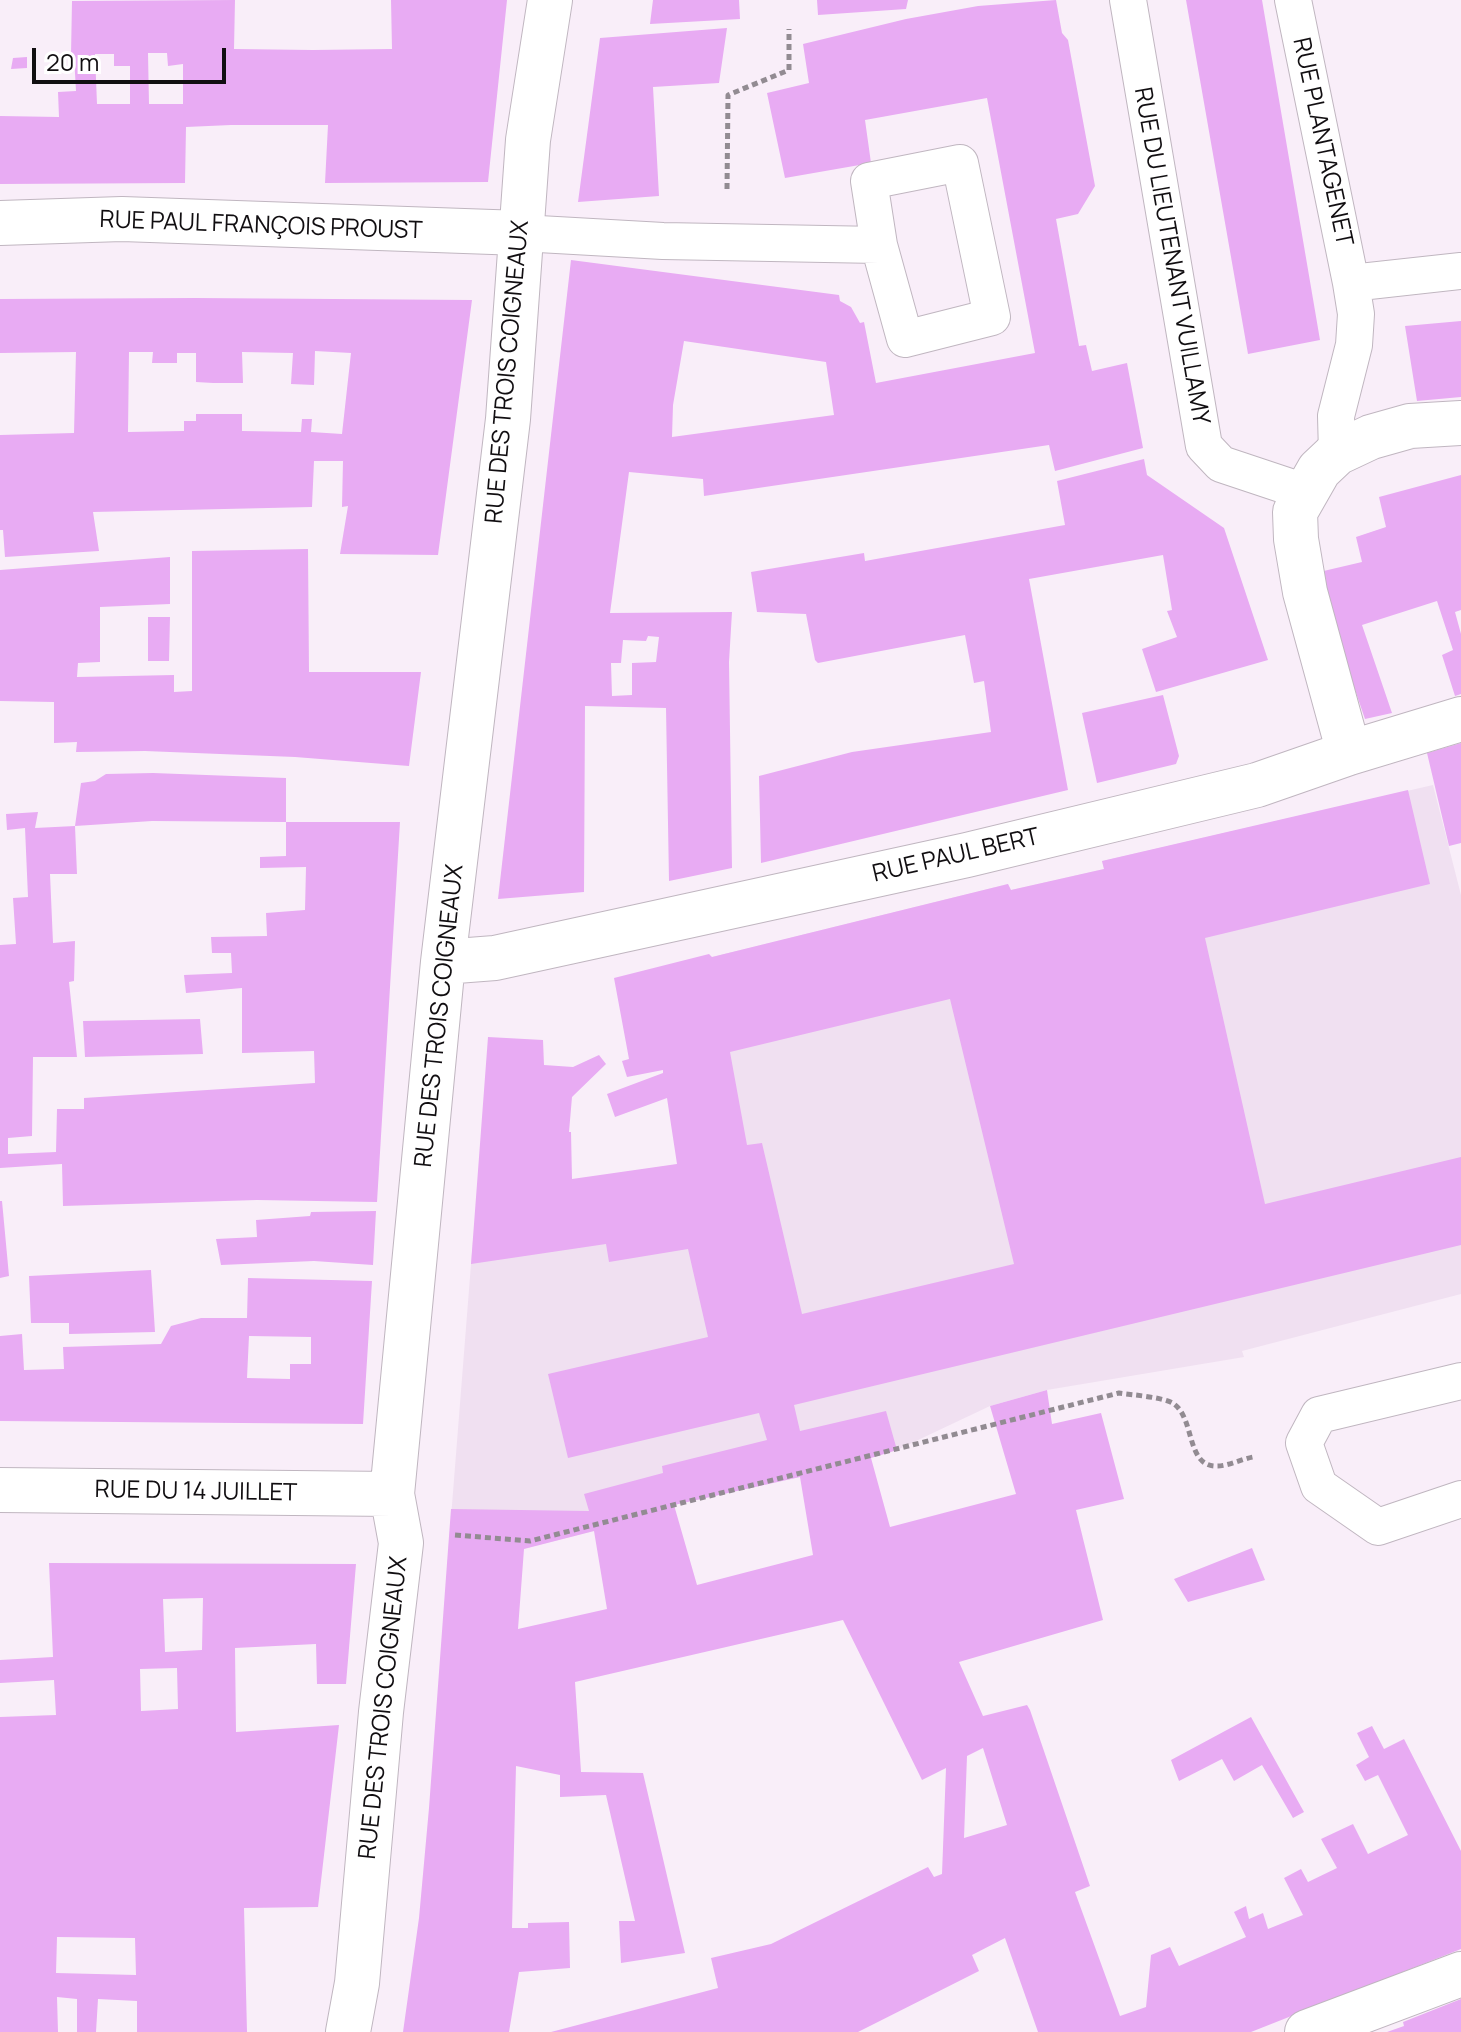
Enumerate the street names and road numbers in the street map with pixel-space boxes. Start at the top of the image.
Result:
street label: RUE PLANTAGENET [1286,35,1358,249]
street label: RUE DU LIEUTENANT VUILLAMY [1127,85,1215,427]
street label: RUE PAUL FRANÇOIS PROUST [99,206,423,246]
street label: RUE DES TROIS COIGNEAUX [480,219,536,525]
street label: RUE PAUL BERT [870,823,1042,889]
street label: RUE DES TROIS COIGNEAUX [410,863,470,1169]
street label: RUE DU 14 JUILLET [94,1476,298,1508]
street label: RUE DES TROIS COIGNEAUX [354,1555,414,1861]

